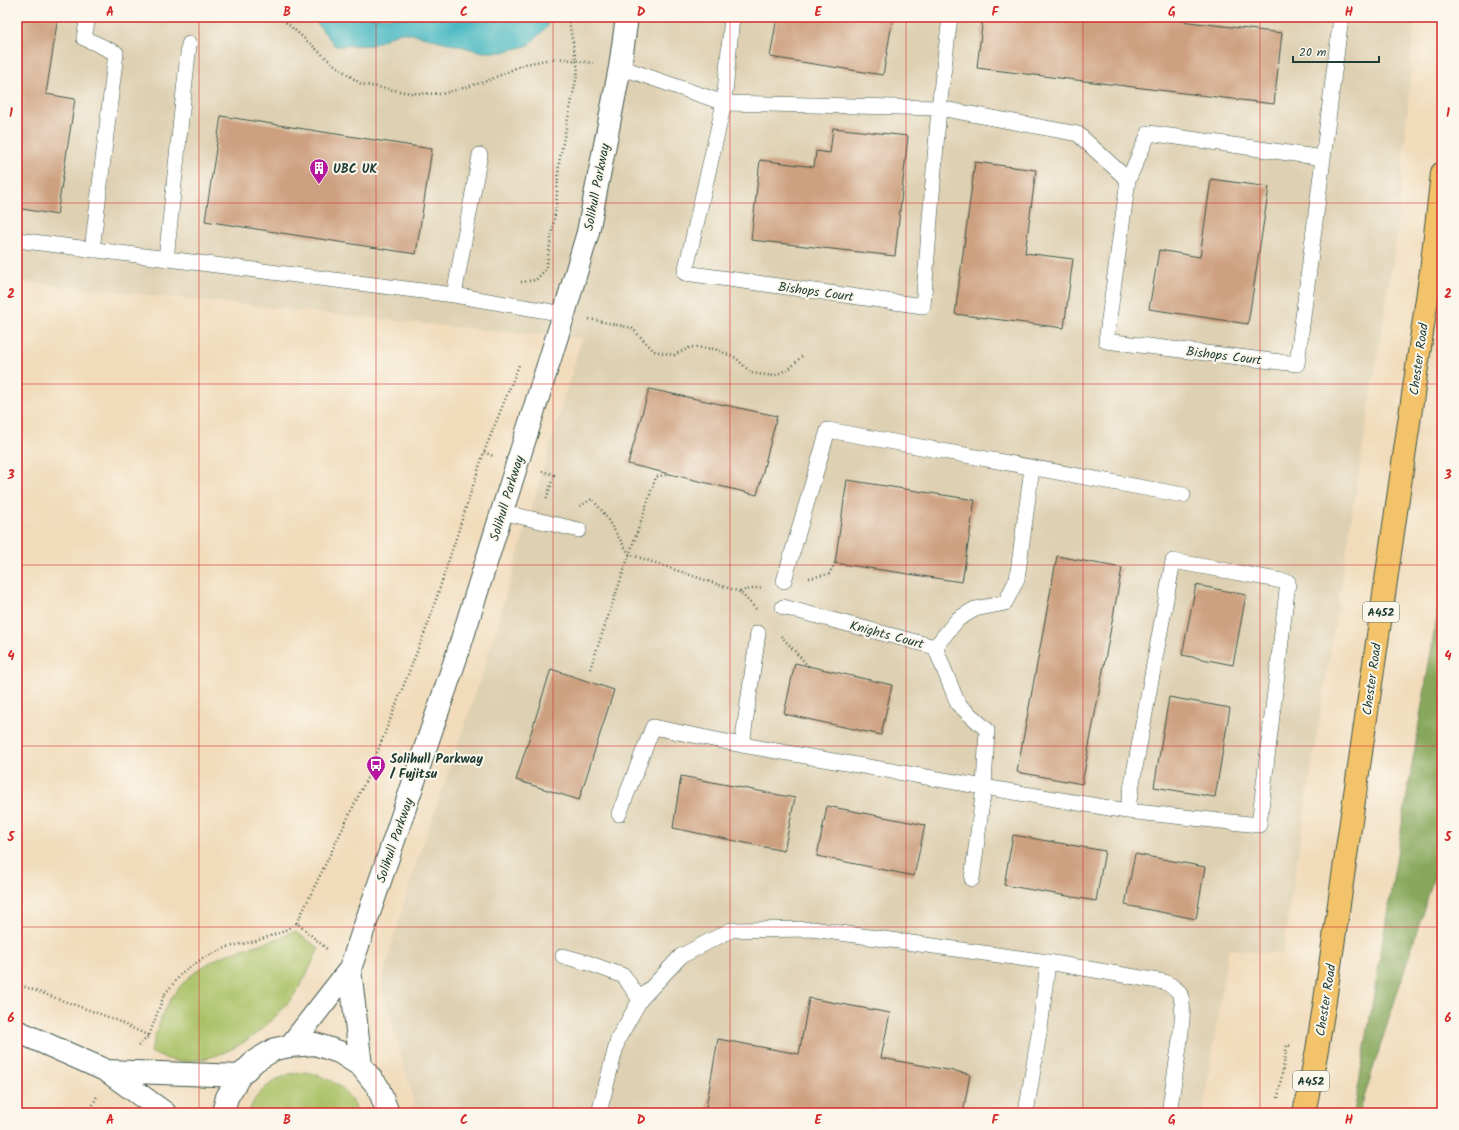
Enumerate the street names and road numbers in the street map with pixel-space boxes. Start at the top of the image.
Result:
street label: Solihull Parkway [579,141,616,233]
street label: Bishops Court [777,277,856,308]
street label: Chester Road [1404,321,1435,397]
street label: Bishops Court [1185,341,1264,372]
street label: Solihull Parkway [484,452,531,544]
road number: A452 [1363,602,1399,622]
street label: Knights Court [847,615,927,656]
street label: Chester Road [1357,641,1388,717]
street label: Solihull Parkway [371,794,420,886]
street label: Chester Road [1310,962,1343,1038]
road number: A452 [1293,1071,1329,1091]

